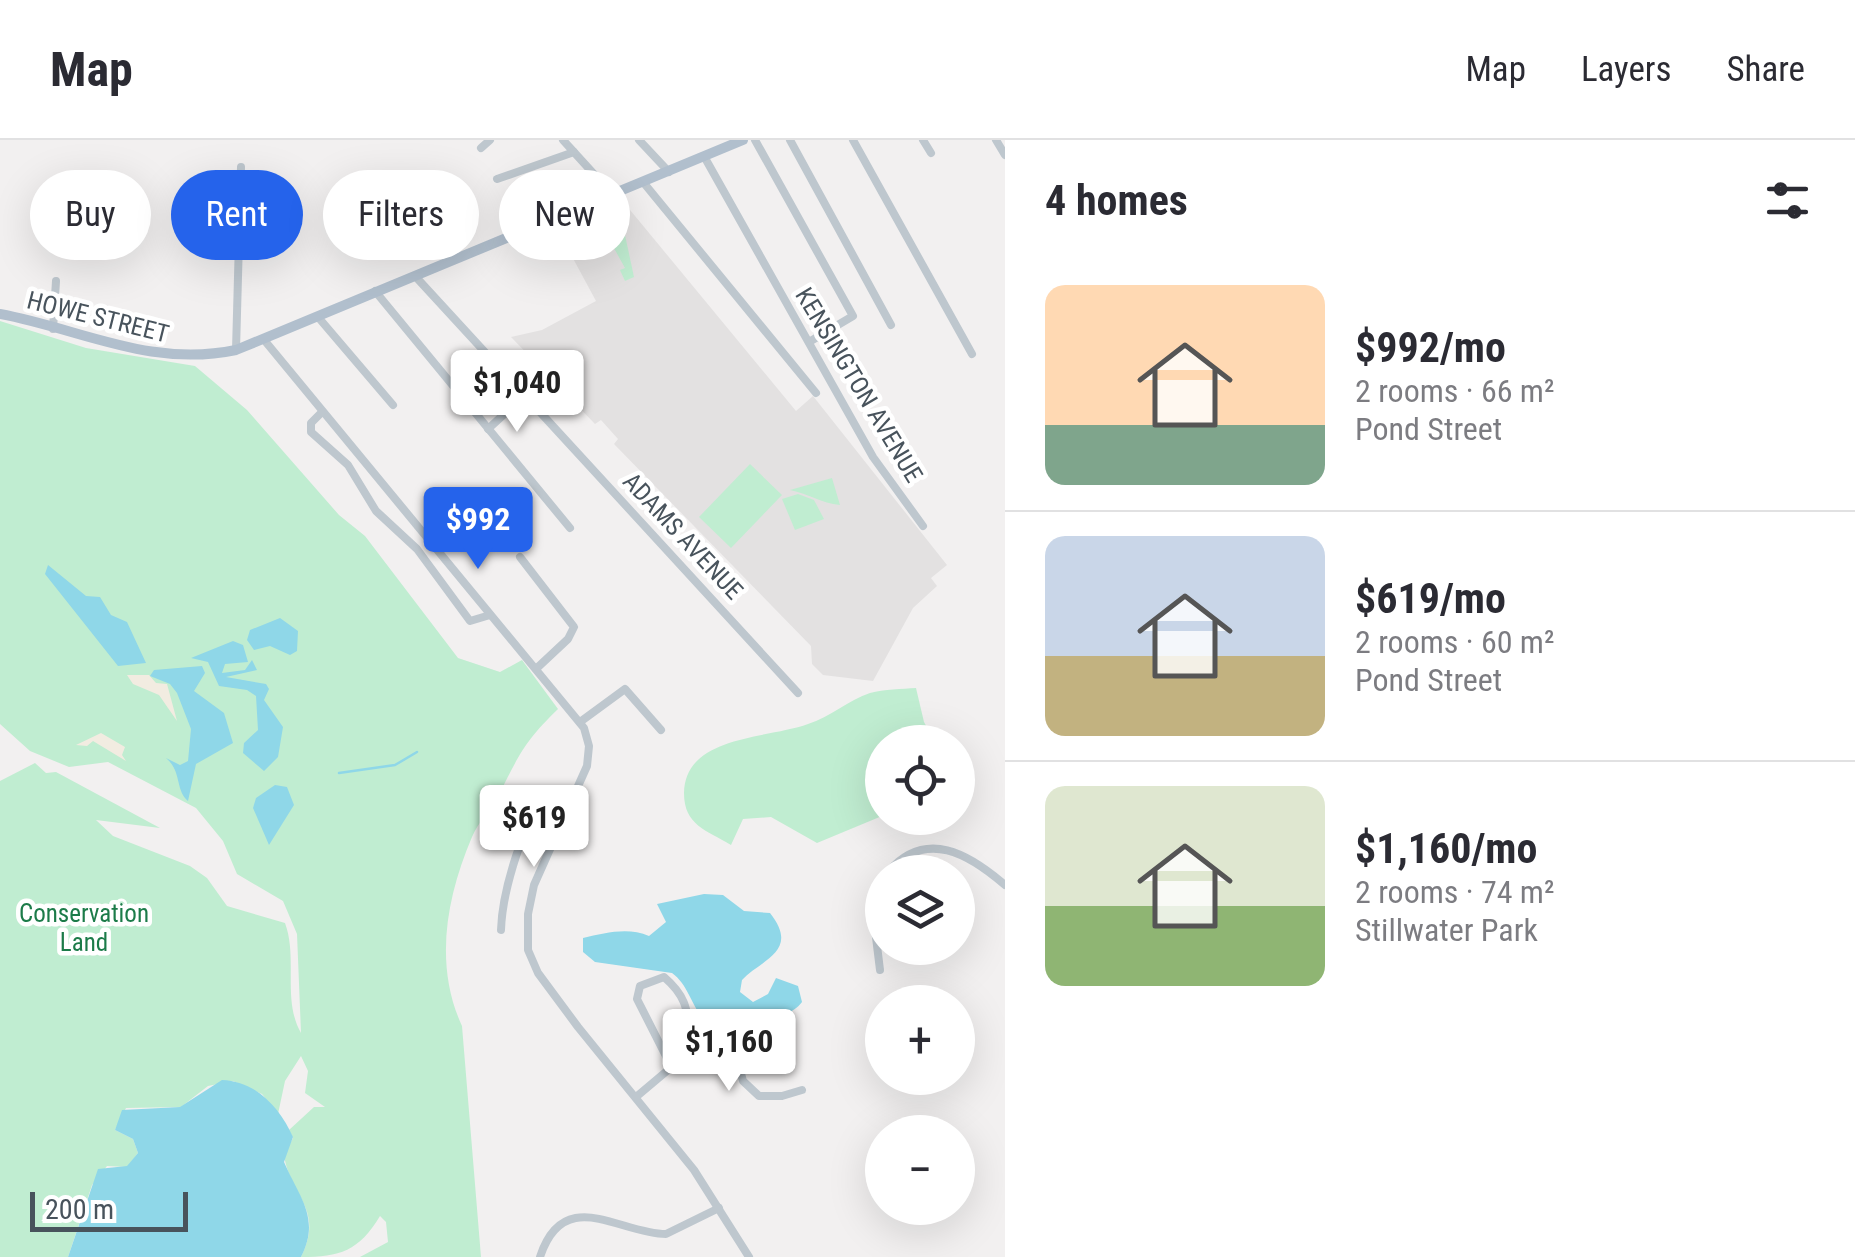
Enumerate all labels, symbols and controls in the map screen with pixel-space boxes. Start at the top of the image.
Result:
text: Map [50,41,133,98]
text: Map [1465,49,1526,90]
text: Layers [1581,49,1671,90]
text: Share [1726,49,1805,90]
chip: Buy [30,170,151,260]
chip: Rent [171,170,303,260]
chip: Filters [323,170,479,260]
chip: New [499,170,630,260]
icon: filters [1760,173,1815,228]
text: 4 homes [1045,176,1188,225]
street label: KENSINGTON AVENUE [789,283,929,487]
street label: HOWE STREET [24,285,172,349]
text: $992/mo [1355,323,1506,372]
icon: home [1125,325,1245,445]
pin: $1,040 [436,350,598,435]
text: $1,040 [473,363,561,401]
text: 2 rooms · 66 m² [1355,372,1554,410]
text: Pond Street [1355,410,1502,448]
street label: ADAMS AVENUE [617,467,749,605]
pin: $992 [419,487,537,572]
text: $992 [446,500,510,538]
text: $619/mo [1355,574,1506,623]
icon: home [1125,576,1245,696]
text: 2 rooms · 60 m² [1355,623,1554,661]
text: Pond Street [1355,661,1502,699]
map controls [865,725,975,1225]
button: locate [865,725,975,835]
pin: $619 [475,785,593,870]
text: $619 [502,798,566,836]
text: $1,160/mo [1355,824,1537,873]
icon: home [1125,826,1245,946]
button: layers [865,855,975,965]
text: 2 rooms · 74 m² [1355,873,1554,911]
park label: Conservation Land [19,899,149,957]
text: Stillwater Park [1355,911,1538,949]
button: + [865,985,975,1095]
pin: $1,160 [648,1009,810,1094]
text: $1,160 [685,1022,773,1060]
button: − [865,1115,975,1225]
scale bar [30,1187,188,1232]
text: 200 m [45,1193,114,1226]

